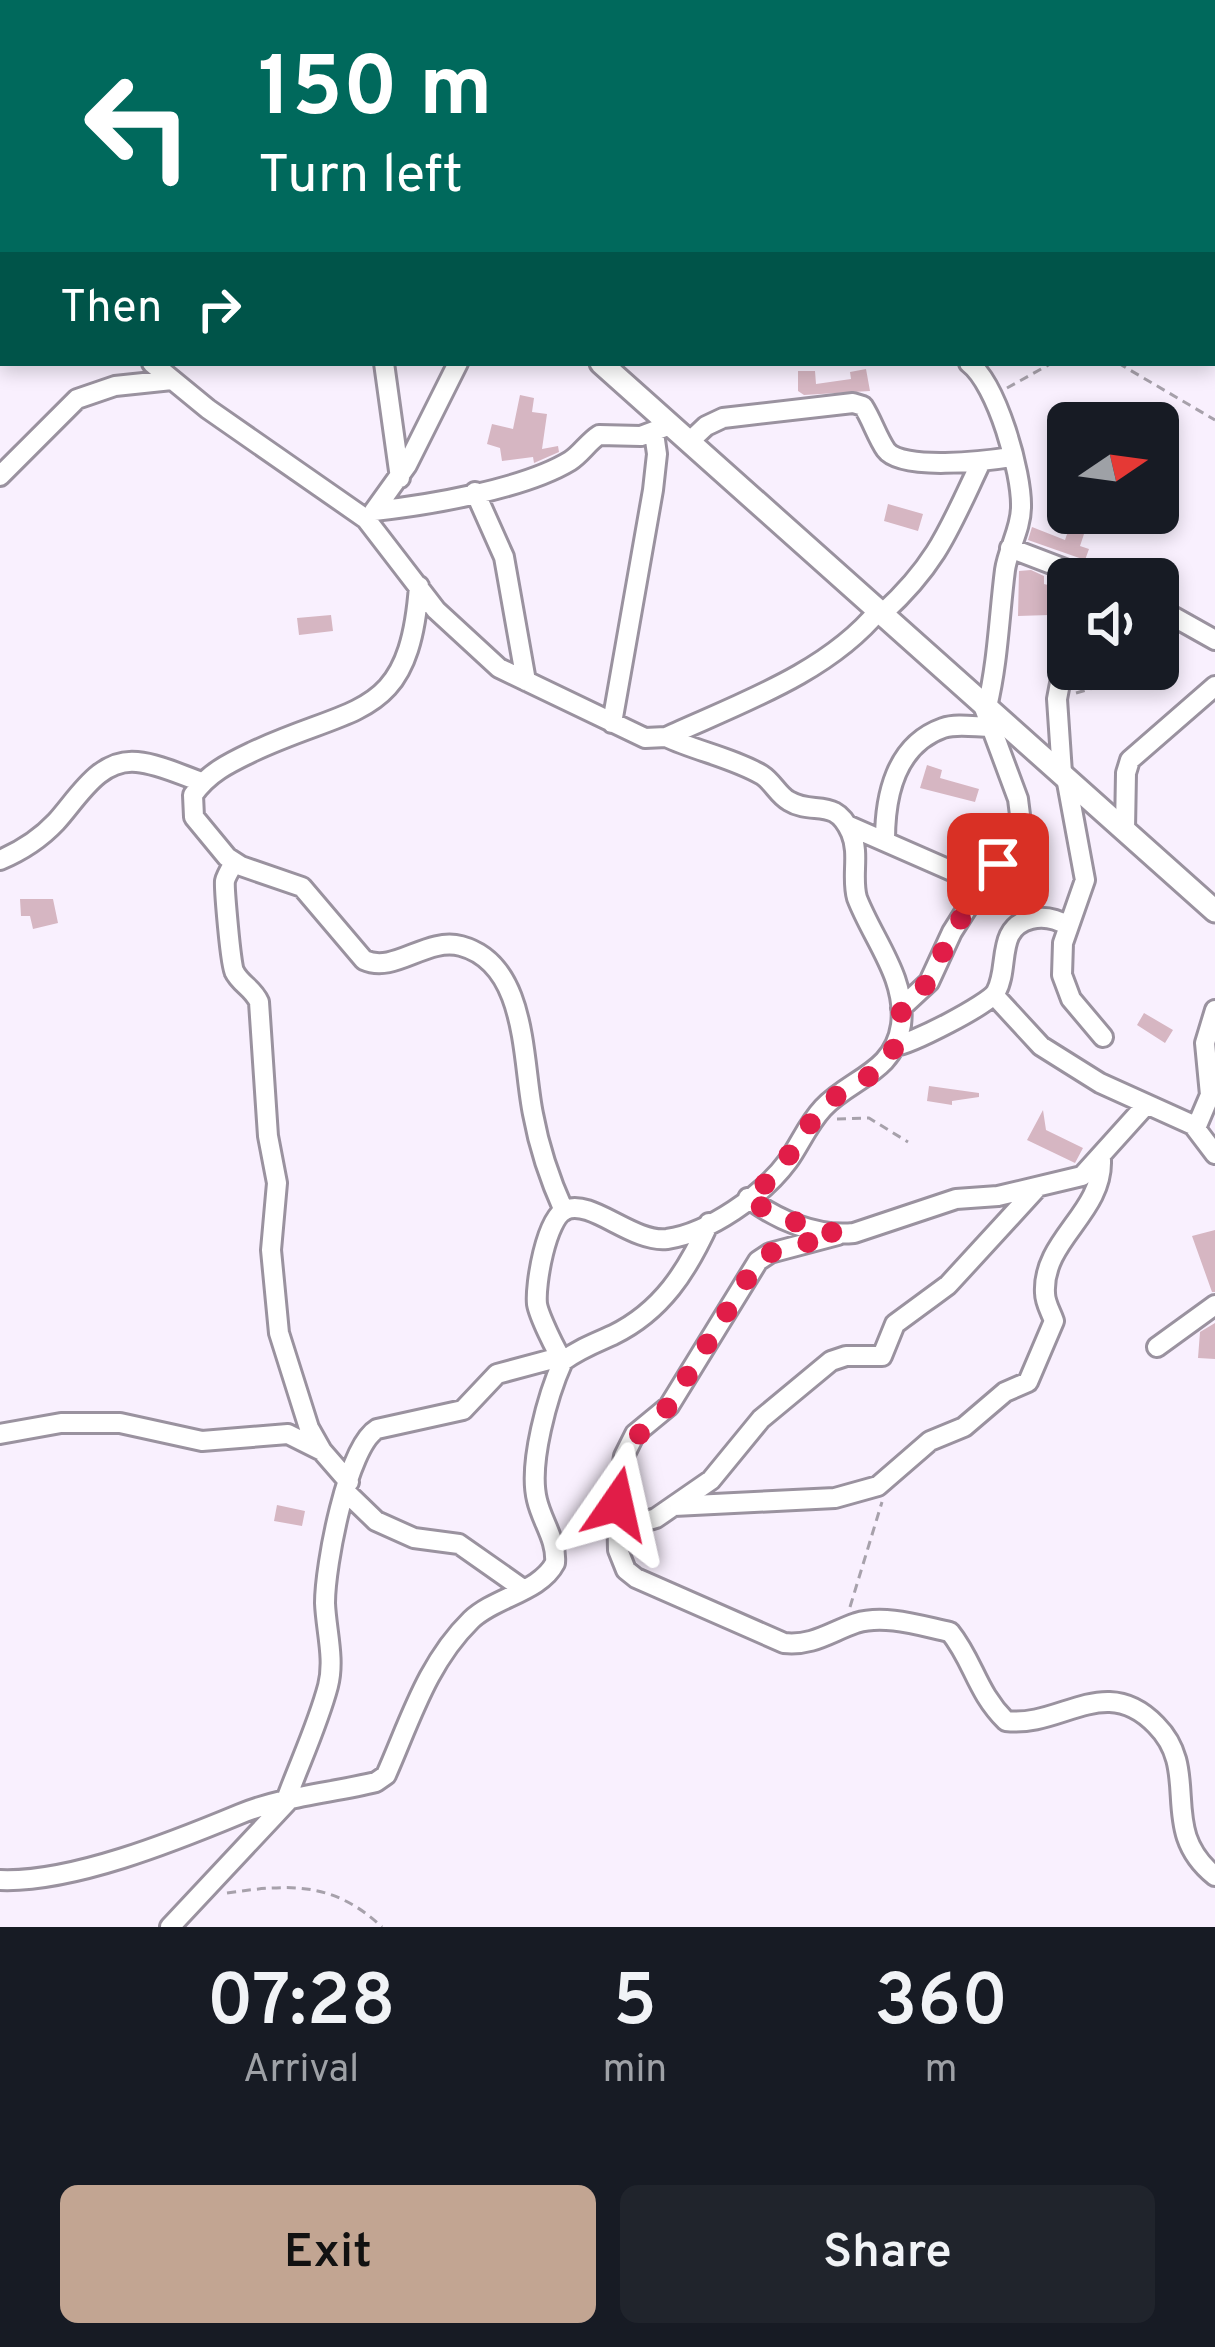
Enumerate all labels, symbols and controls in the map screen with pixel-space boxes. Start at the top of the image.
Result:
text: 150 m [258,39,493,145]
icon: left [60,48,216,204]
text: Turn left [258,143,463,212]
icon: right [186,276,252,342]
text: Then [60,281,162,338]
north arrow [1047,402,1179,534]
map controls [1047,402,1179,690]
button: sound [1047,558,1179,690]
pin [947,813,1049,915]
icon: arrive [965,831,1031,897]
position arrow [554,1441,680,1567]
text: 07:28 [207,1959,396,2051]
text: 5 [613,1959,657,2051]
text: 360 [874,1959,1008,2051]
text: Arrival [243,2047,359,2096]
text: min [602,2047,667,2096]
text: m [925,2047,958,2096]
button: Exit [60,2185,596,2323]
button: Share [620,2185,1155,2323]

